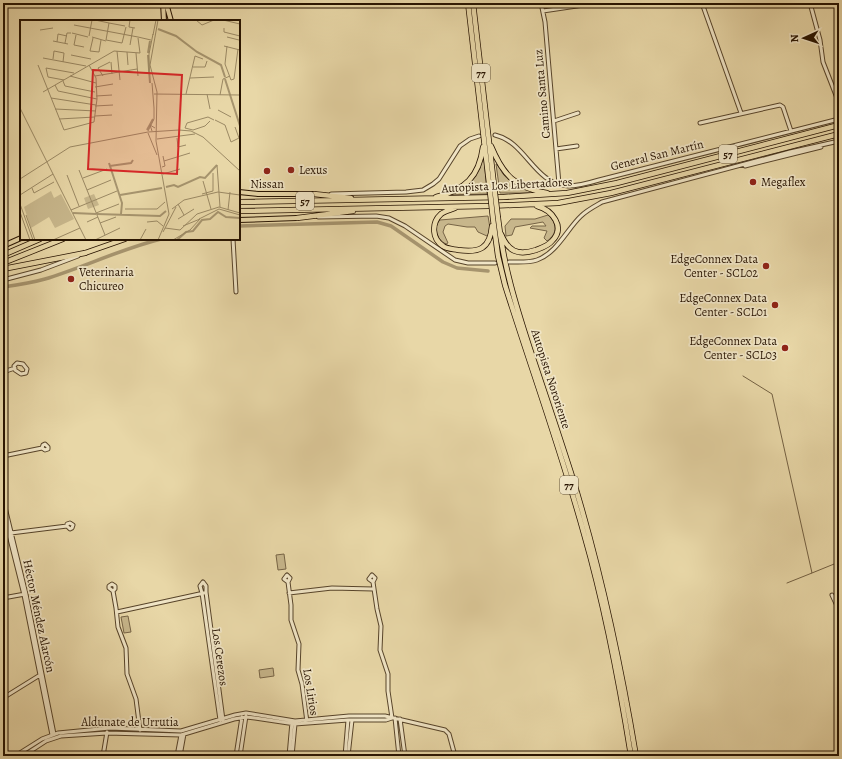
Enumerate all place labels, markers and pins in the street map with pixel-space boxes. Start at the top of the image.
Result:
place label: Lexus [299,162,327,178]
marker: Lexus [286,165,296,175]
marker: Nissan [262,166,272,176]
place label: Megaflex [761,174,806,190]
place label: Nissan [250,176,284,192]
marker: Megaflex [748,177,758,187]
place label: EdgeConnex Data Center - SCL02 [670,251,758,281]
marker: EdgeConnex Data Center - SCL02 [761,261,771,271]
place label: Veterinaria Chicureo [78,264,134,294]
marker: Veterinaria Chicureo [66,274,76,284]
place label: EdgeConnex Data Center - SCL01 [679,290,767,320]
marker: EdgeConnex Data Center - SCL01 [770,300,780,310]
place label: EdgeConnex Data Center - SCL03 [689,333,777,363]
marker: EdgeConnex Data Center - SCL03 [780,343,790,353]

